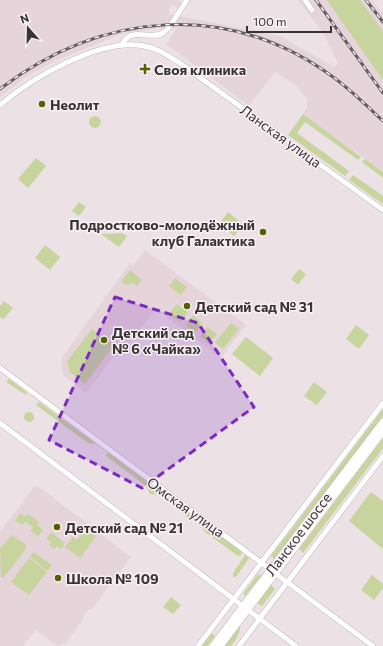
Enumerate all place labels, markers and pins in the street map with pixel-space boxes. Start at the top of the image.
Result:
place label: Своя клиника [154,61,246,78]
marker: Своя клиника [139,63,151,75]
place label: Неолит [50,96,100,113]
marker: Неолит [37,99,47,109]
place label: Подростково-молодёжный клуб Галактика [69,216,255,249]
marker: Подростково-молодёжный клуб Галактика [258,227,268,237]
place label: Детский сад № 31 [195,298,313,315]
marker: Детский сад № 31 [182,301,192,311]
place label: Детский сад № 6 «Чайка» [112,324,201,357]
marker: Детский сад № 6 «Чайка» [99,335,109,345]
place label: Детский сад № 21 [65,519,183,536]
marker: Детский сад № 21 [52,522,62,532]
place label: Школа № 109 [66,570,159,587]
marker: Школа № 109 [53,573,63,583]

